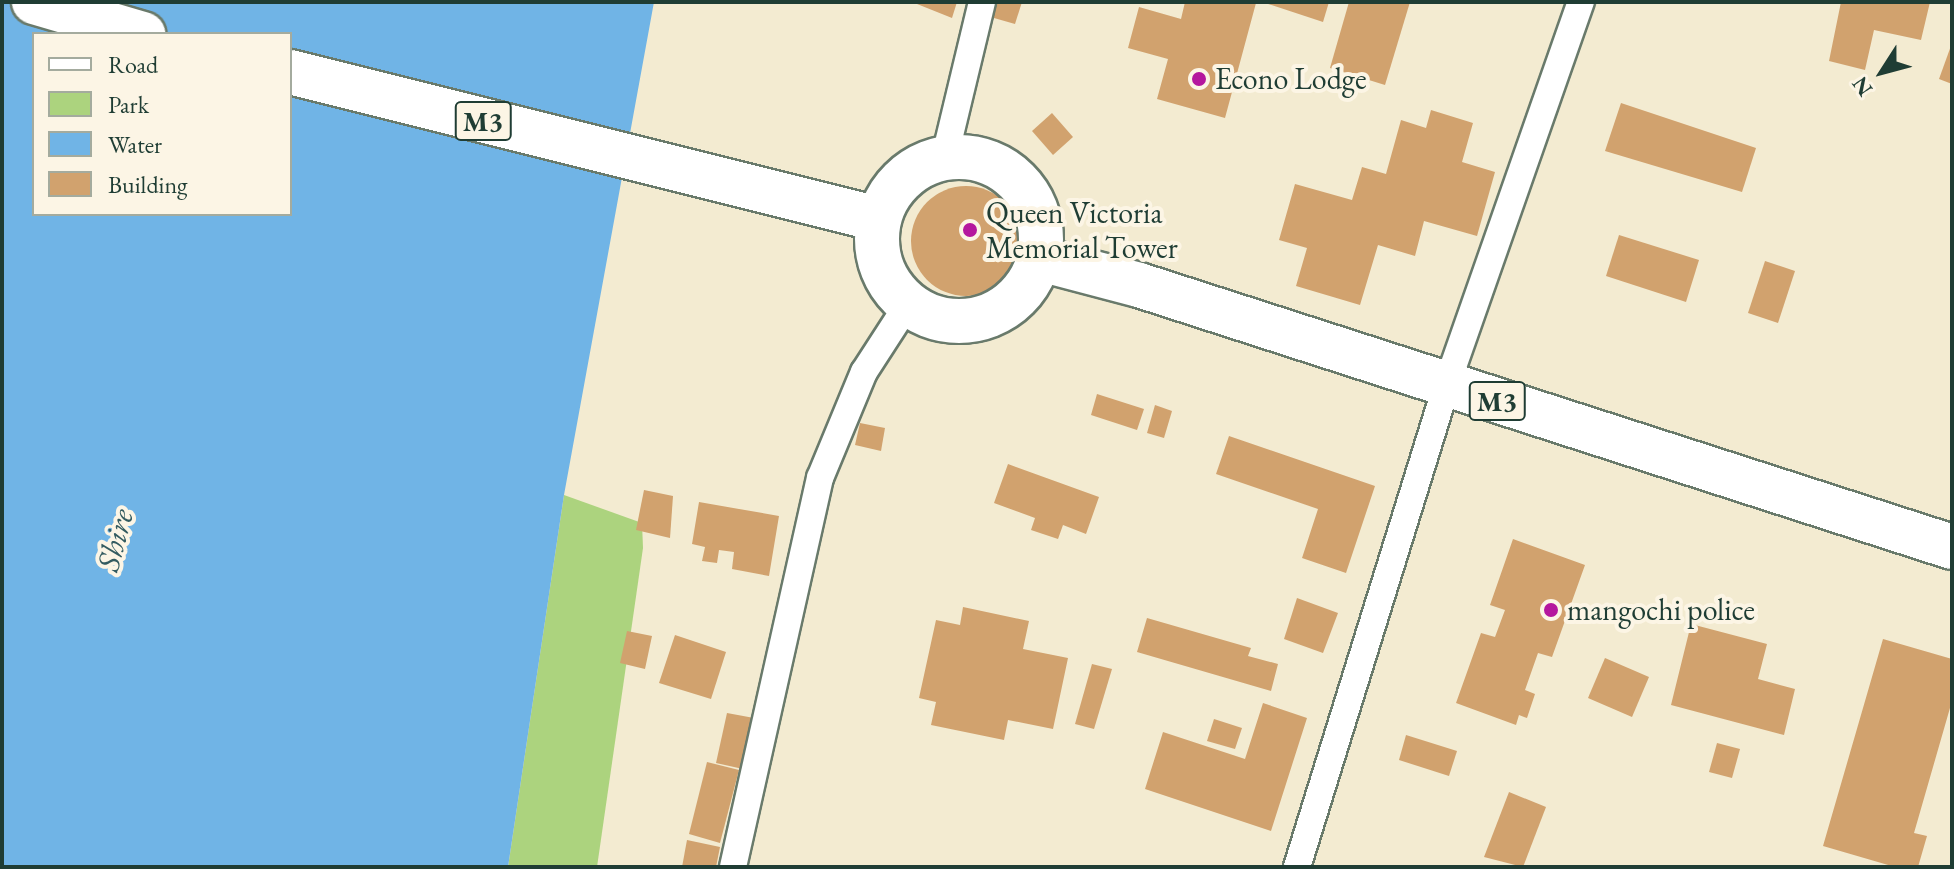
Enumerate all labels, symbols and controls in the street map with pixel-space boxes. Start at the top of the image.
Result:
legend [32,32,292,216]
north arrow [1842,32,1922,112]
text: Road [108,49,158,80]
place label: Econo Lodge [1215,61,1367,97]
marker: Econo Lodge [1190,70,1208,88]
text: N [1845,71,1879,102]
text: Park [108,89,149,120]
road number: M3 [453,97,513,145]
text: Water [108,129,162,160]
text: Building [108,169,188,200]
place label: Queen Victoria Memorial Tower [986,195,1178,266]
marker: Queen Victoria Memorial Tower [961,221,979,239]
road number: M3 [1467,377,1527,425]
water label: Shire [88,505,142,575]
place label: mangochi police [1567,592,1755,628]
marker: mangochi police [1542,601,1560,619]

